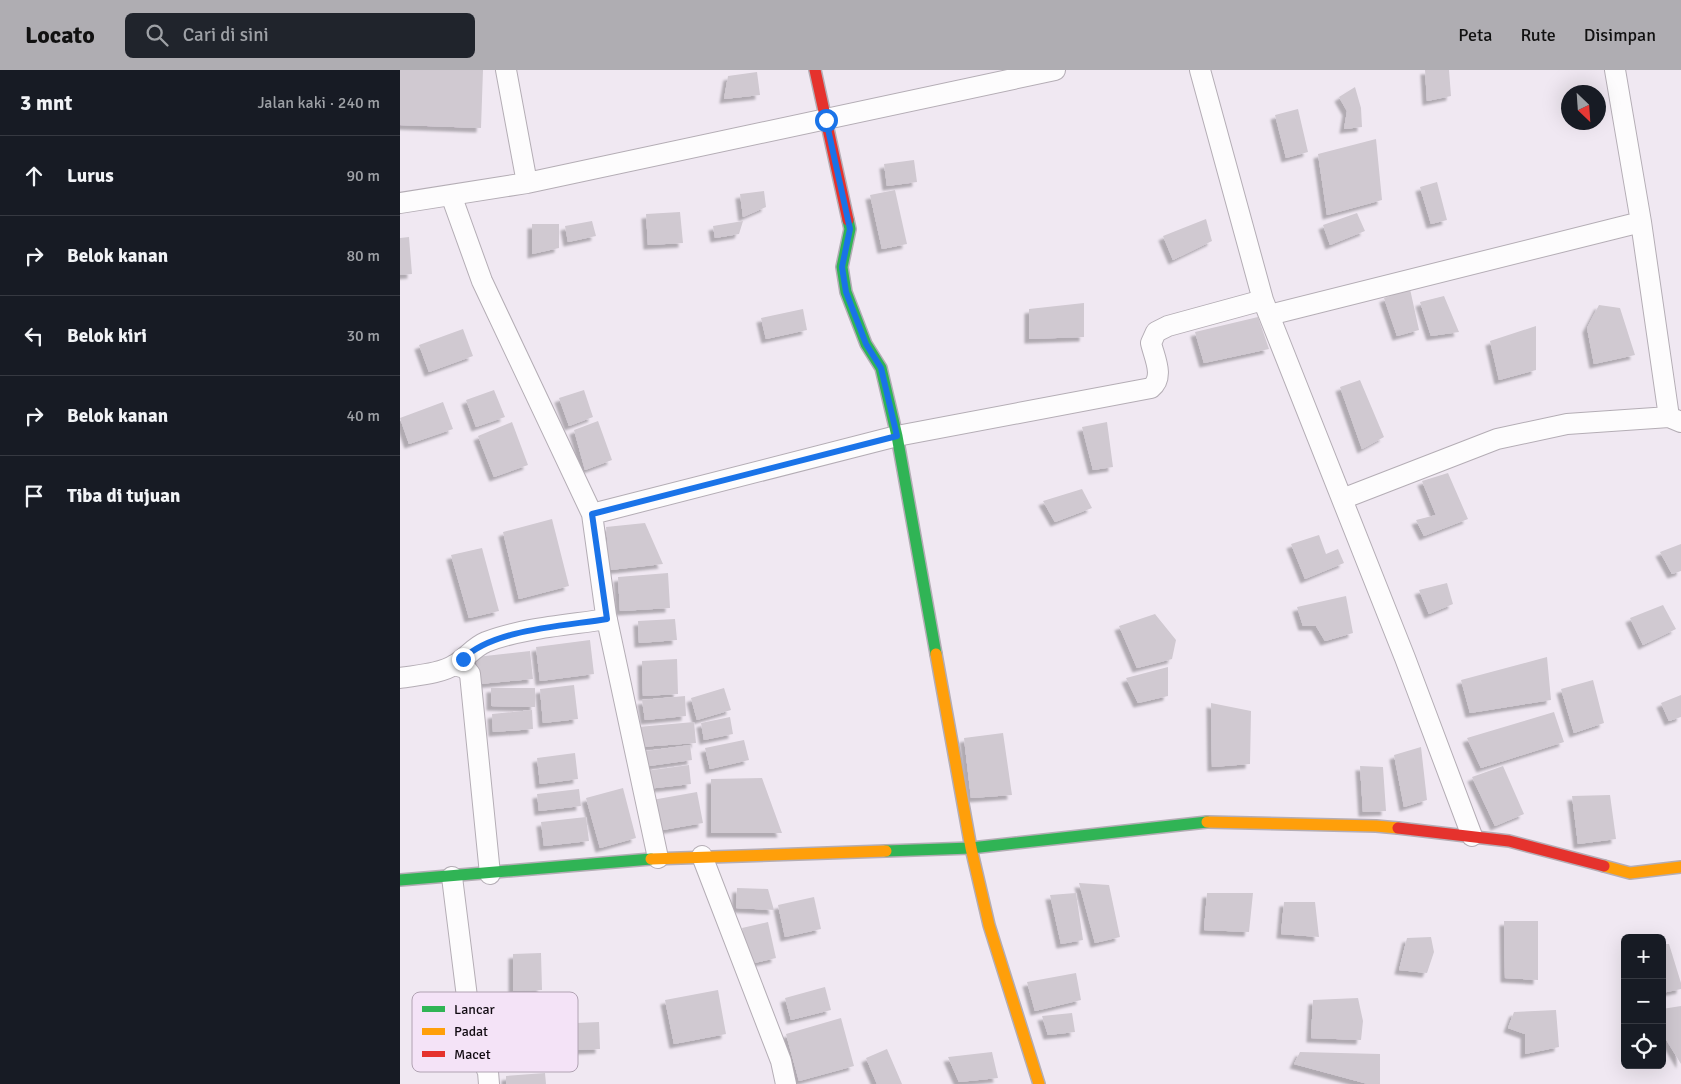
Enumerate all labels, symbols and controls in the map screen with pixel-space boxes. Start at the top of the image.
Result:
search box [125,13,475,58]
text: Locato [25,20,95,50]
icon: search [143,21,171,49]
text: Cari di sini [183,23,269,47]
text: Peta [1458,24,1492,46]
text: Rute [1520,24,1556,46]
text: Disimpan [1584,24,1656,46]
north arrow [1561,85,1606,130]
text: 3 mnt [20,90,72,116]
text: Jalan kaki · 240 m [258,93,380,113]
route start [815,109,838,132]
icon: ahead [20,162,48,190]
text: Lurus [67,164,114,188]
text: 90 m [346,166,380,186]
icon: right [20,242,48,270]
text: Belok kanan [67,244,168,268]
text: 80 m [346,246,380,266]
icon: left [20,322,48,350]
text: Belok kiri [67,324,147,348]
text: 30 m [346,326,380,346]
icon: right [20,402,48,430]
text: Belok kanan [67,404,168,428]
text: 40 m [346,406,380,426]
icon: arrive [20,482,48,510]
text: Tiba di tujuan [67,484,180,508]
route end [452,648,475,671]
map controls [1621,934,1666,1069]
button: + [1621,934,1666,979]
button: − [1621,979,1666,1024]
legend [412,992,578,1072]
text: Lancar [454,1001,496,1018]
text: Padat [454,1023,488,1040]
button: locate [1621,1024,1666,1069]
text: Macet [454,1046,491,1063]

